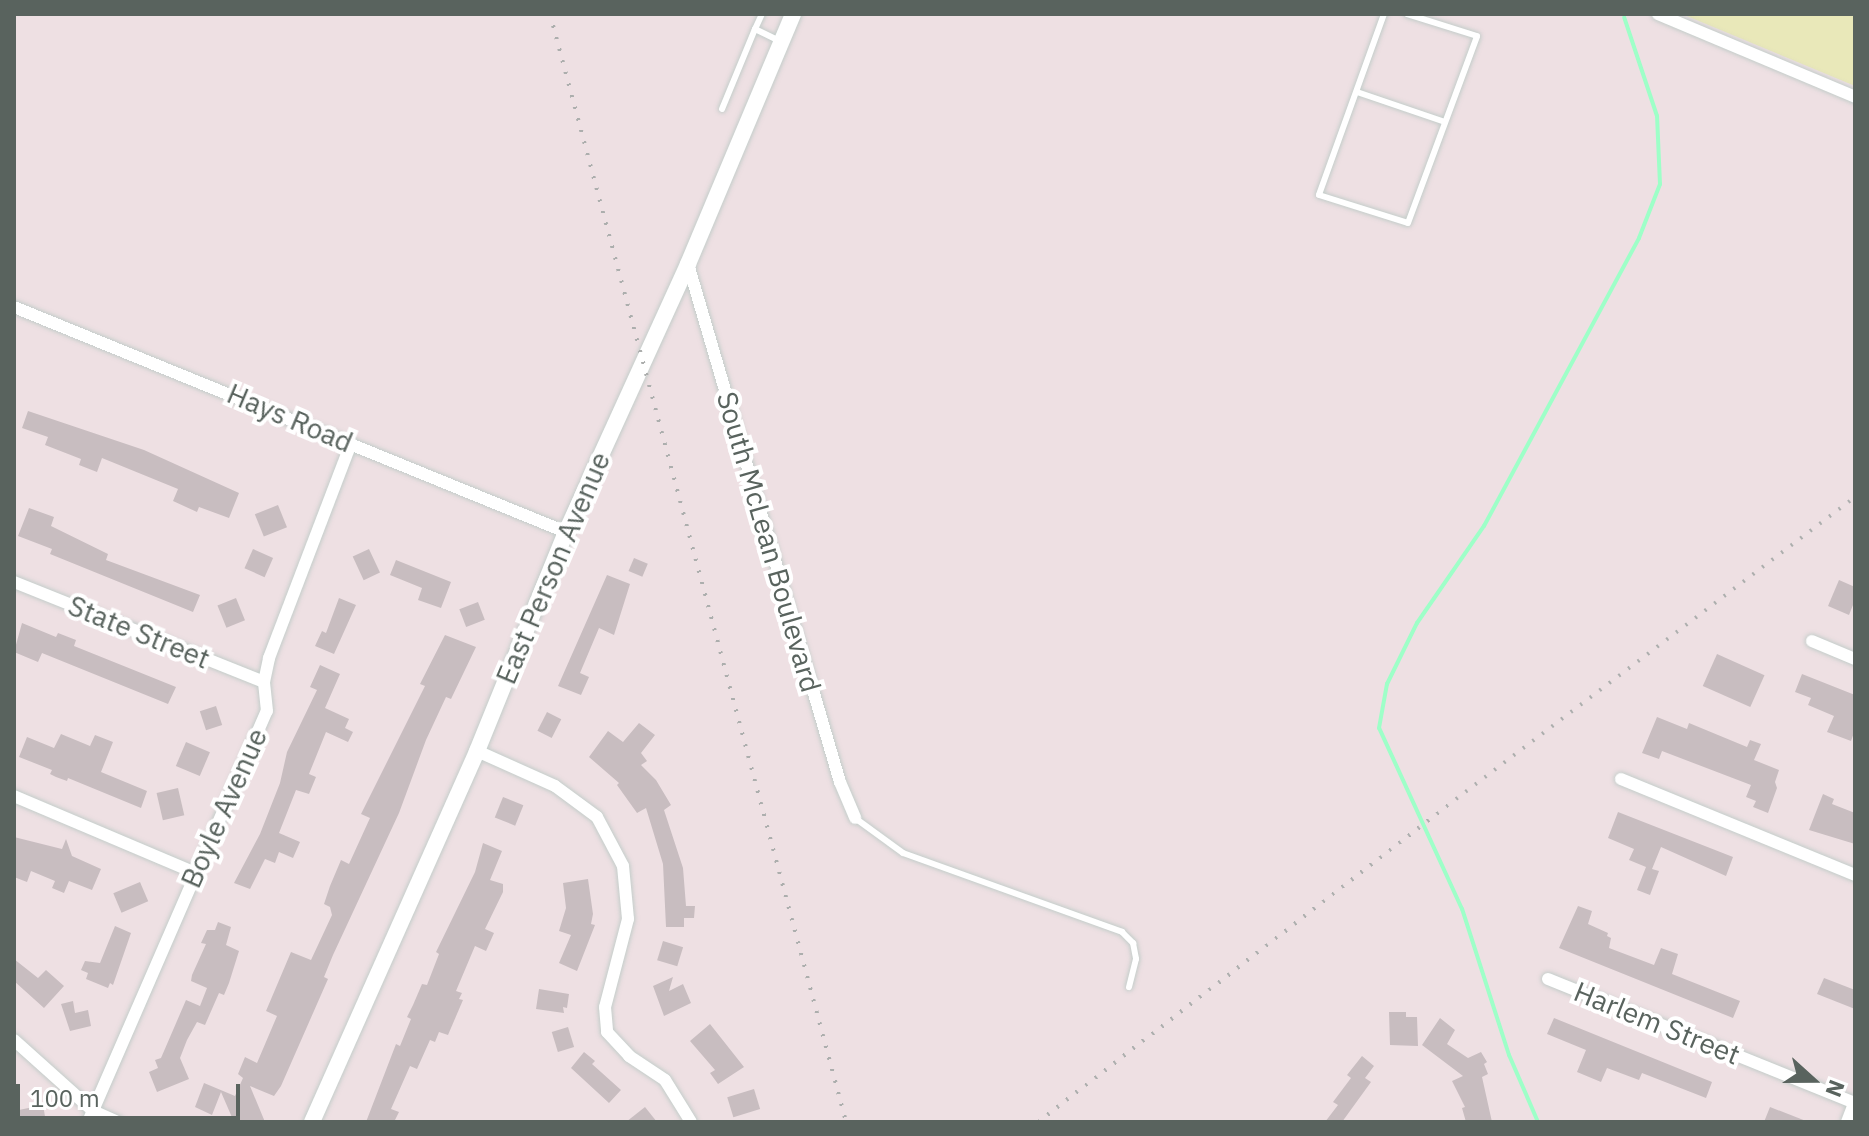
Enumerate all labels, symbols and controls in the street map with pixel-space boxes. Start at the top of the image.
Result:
street label: Hays Road [222,377,358,459]
street label: South McLean Boulevard [710,388,828,696]
street label: East Person Avenue [489,447,617,689]
street label: State Street [63,588,215,676]
street label: Boyle Avenue [174,723,274,893]
street label: Harlem Street [1569,974,1745,1072]
north arrow [1773,1040,1853,1120]
scale bar [20,1068,244,1118]
text: N [1819,1076,1852,1101]
text: 100 m [30,1082,100,1114]

